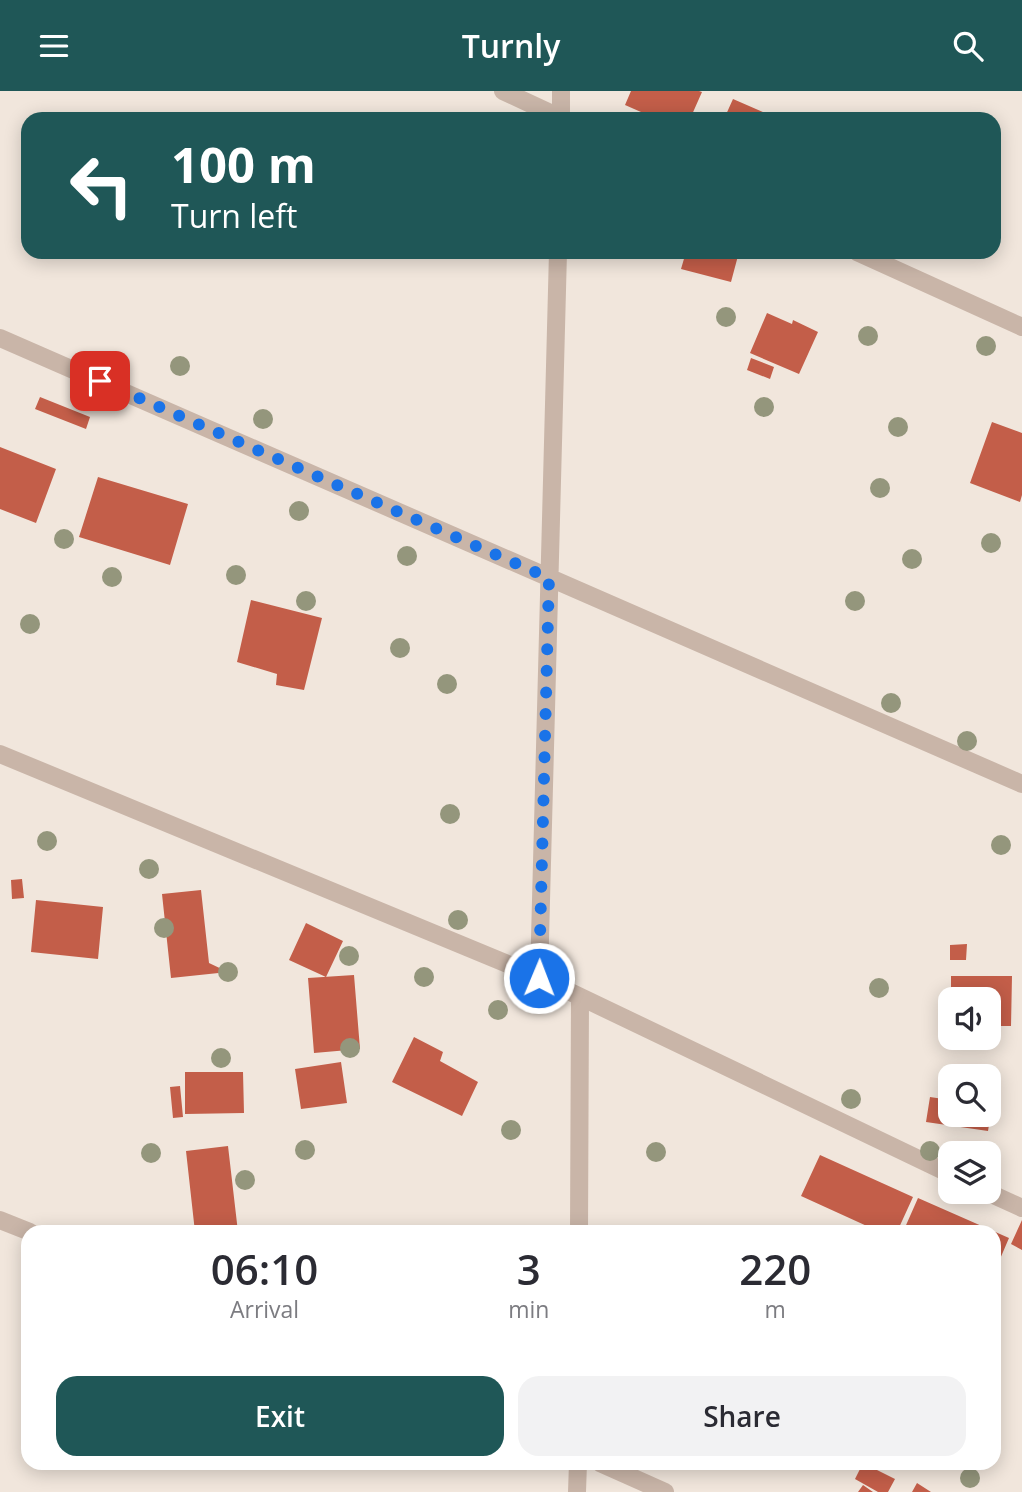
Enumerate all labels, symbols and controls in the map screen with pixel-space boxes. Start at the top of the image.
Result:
text: Turnly [462,24,560,67]
icon: menu [35,27,73,65]
icon: search [949,27,987,65]
text: 100 m [171,131,316,197]
icon: left [56,140,147,231]
text: Turn left [171,194,297,237]
pin [70,351,130,411]
icon: arrive [81,362,119,400]
position arrow [502,941,576,1015]
map controls [938,987,1001,1204]
button: sound [938,987,1001,1050]
button: search [938,1064,1001,1127]
button: layers [938,1141,1001,1204]
text: 06:10 [211,1240,318,1297]
text: 3 [517,1240,541,1297]
text: 220 [739,1240,811,1297]
text: Arrival [230,1293,299,1325]
text: min [508,1293,549,1325]
text: m [765,1293,786,1325]
button: Exit [56,1376,504,1456]
button: Share [518,1376,966,1456]

